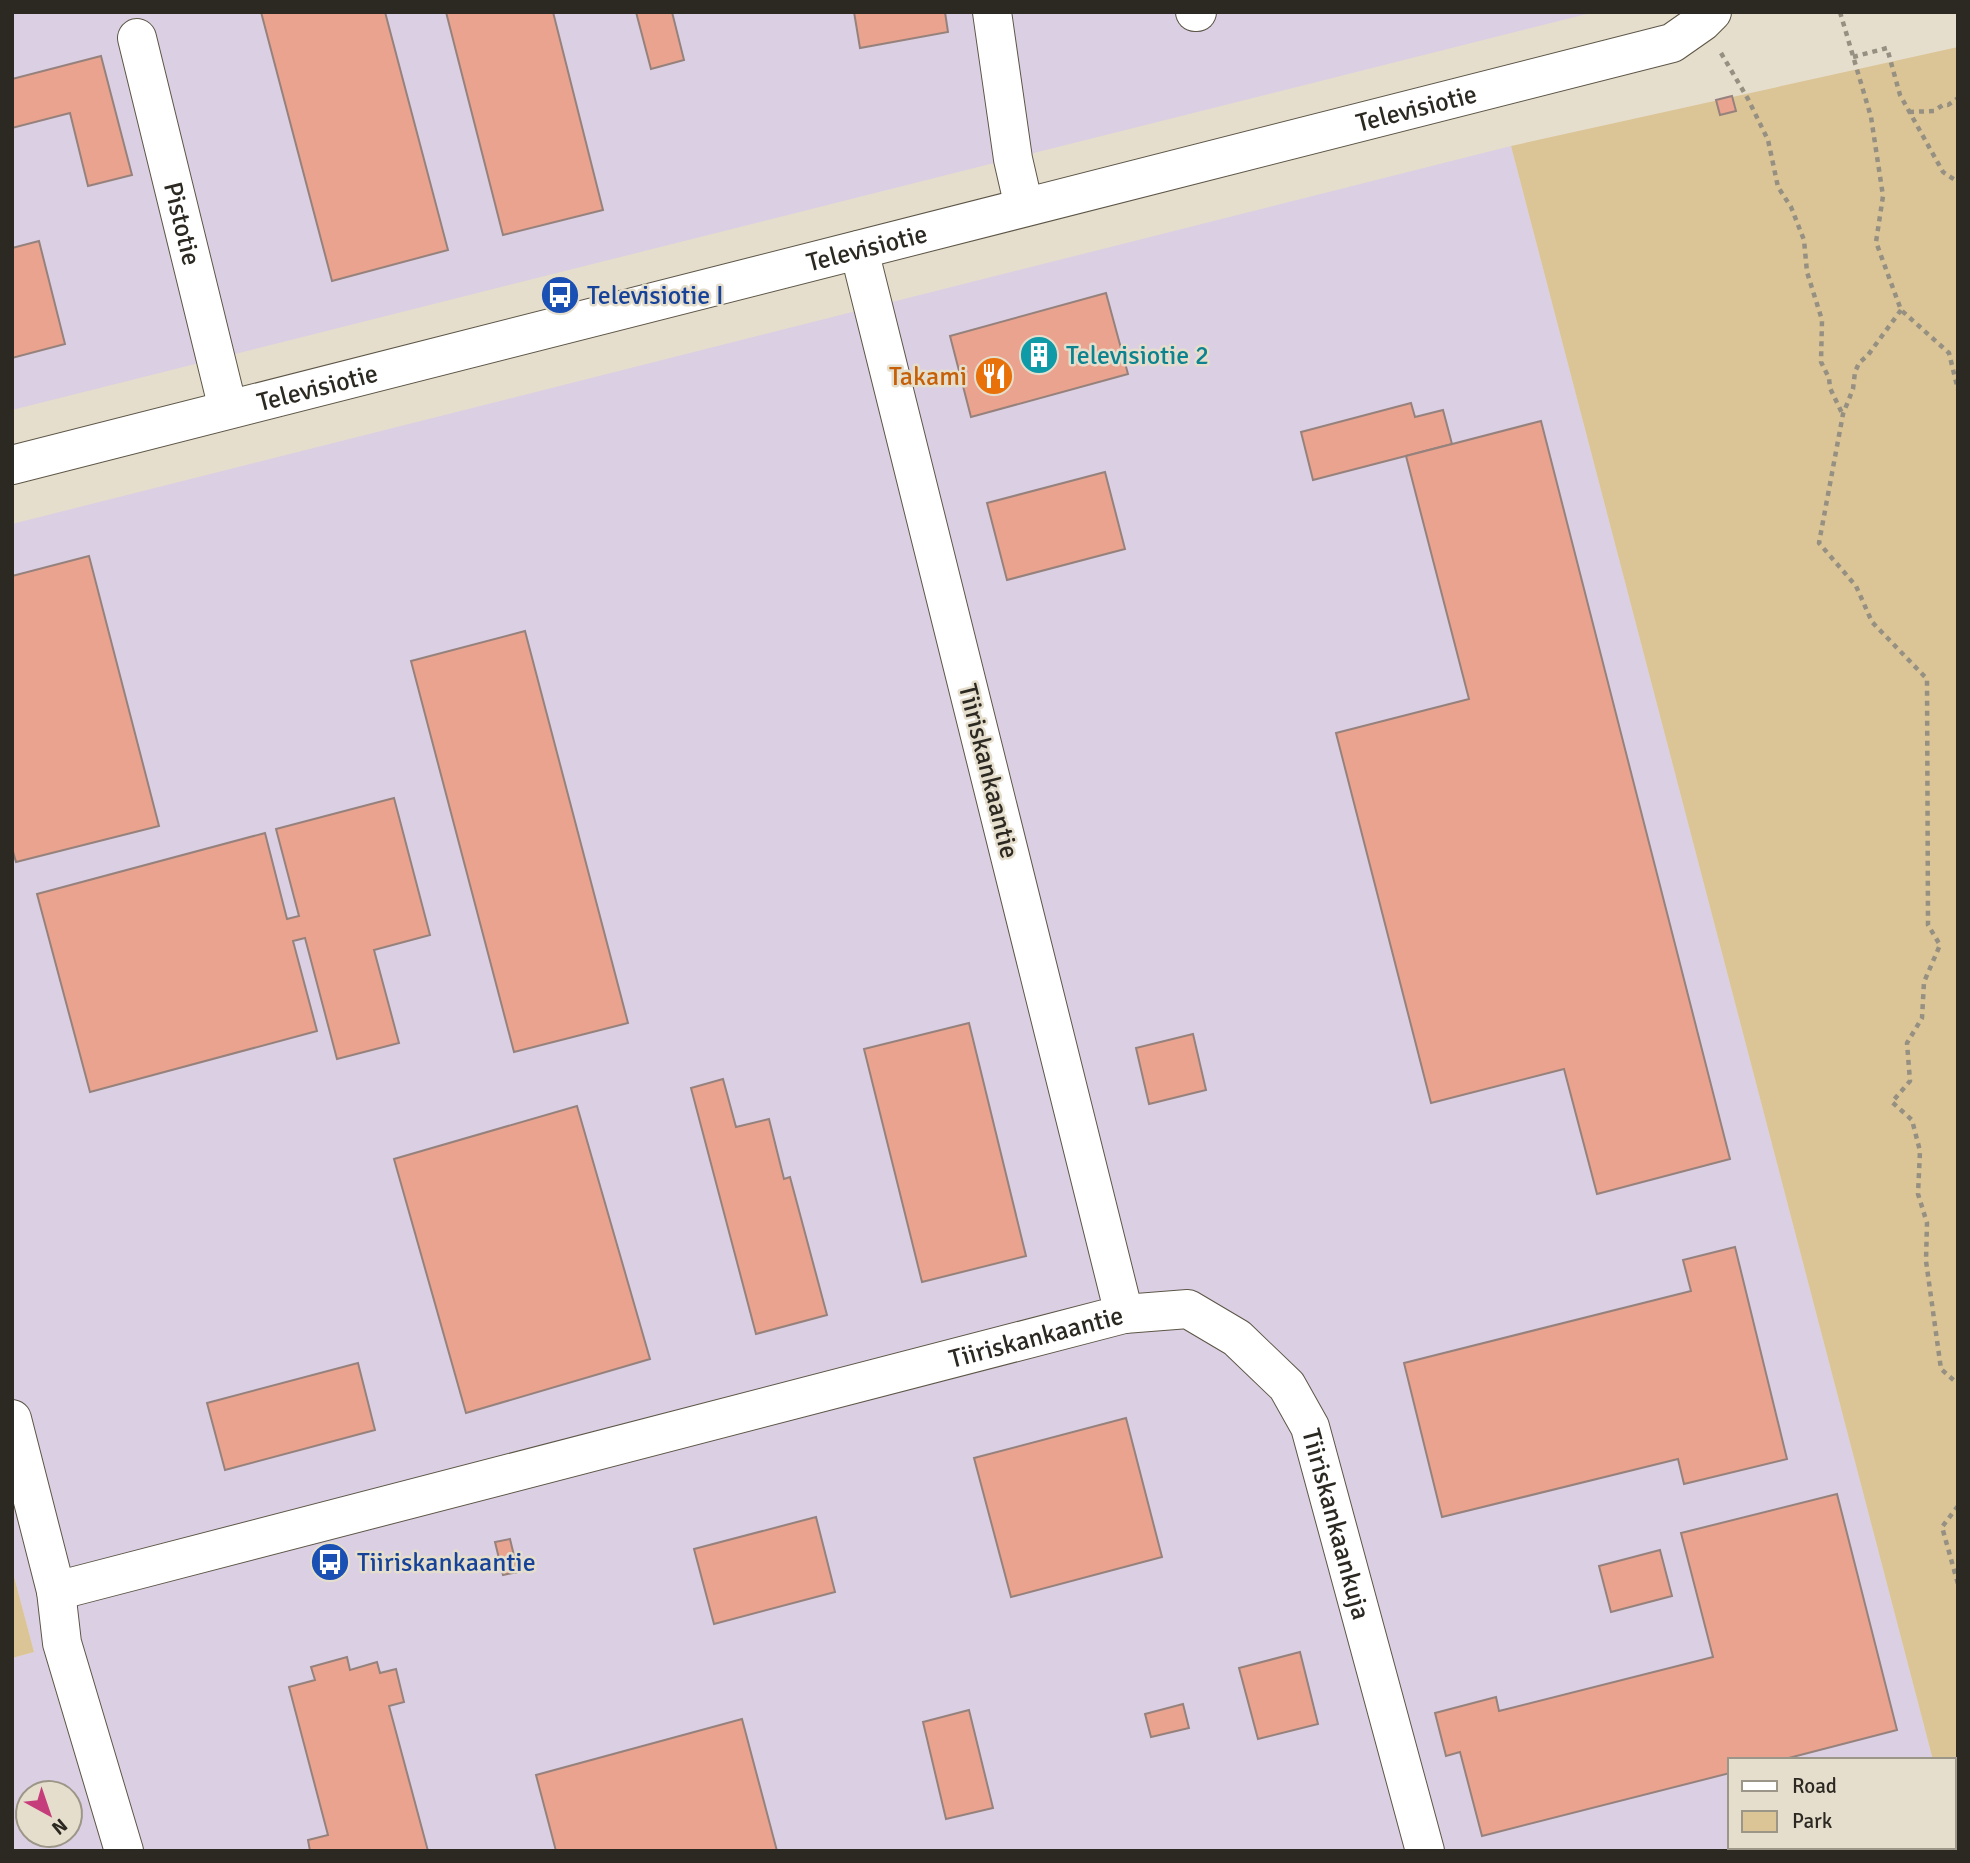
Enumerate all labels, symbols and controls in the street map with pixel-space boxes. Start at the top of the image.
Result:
street label: Televisiotie [1353,78,1480,140]
street label: Pistotie [156,179,207,269]
street label: Televisiotie [803,218,931,279]
bus stop icon: Televisiotie I [539,274,581,316]
place label: Televisiotie I [587,280,724,312]
building icon: Televisiotie 2 [1018,334,1060,376]
place label: Televisiotie 2 [1066,340,1209,372]
restaurant icon: Takami [973,355,1015,397]
street label: Televisiotie [254,358,381,419]
place label: Takami [889,361,967,393]
street label: Tiiriskankaantie [951,681,1025,862]
street label: Tiiriskankaantie [946,1300,1127,1376]
street label: Tiiriskankaankuja [1294,1425,1377,1623]
bus stop icon: Tiiriskankaantie [309,1541,351,1583]
place label: Tiiriskankaantie [357,1547,536,1579]
legend [1728,1758,1956,1849]
text: Road [1792,1773,1837,1799]
north arrow [14,1779,84,1849]
text: Park [1792,1808,1833,1834]
text: N [47,1813,72,1840]

